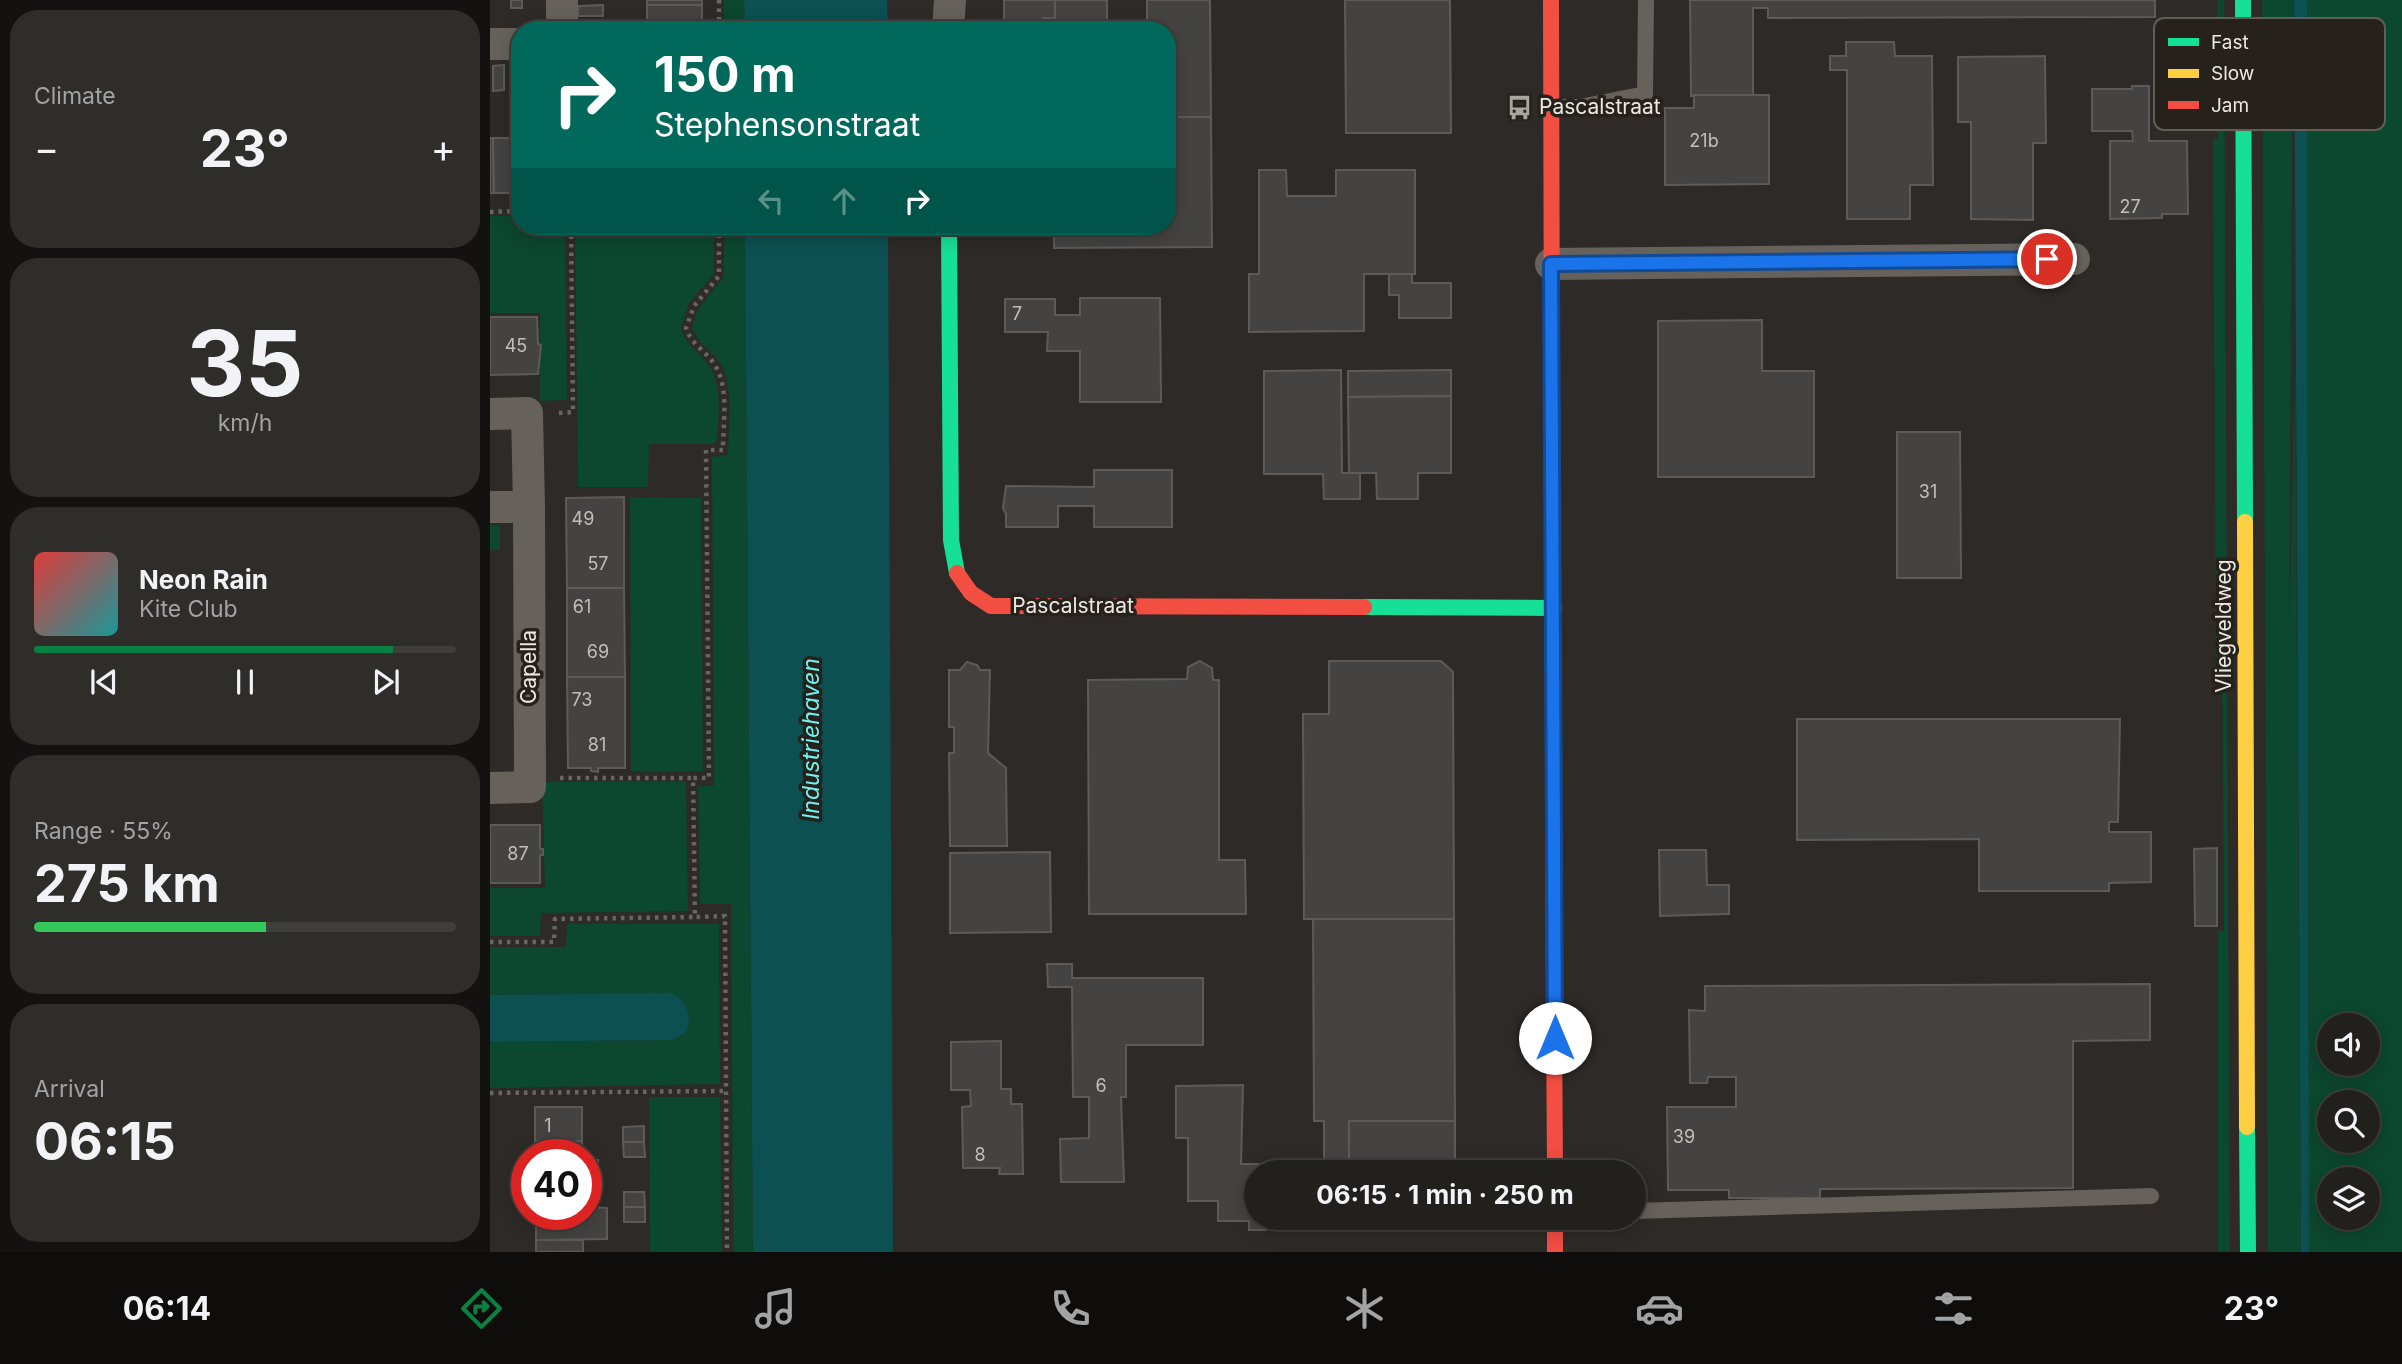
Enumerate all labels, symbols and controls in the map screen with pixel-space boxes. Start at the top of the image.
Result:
legend [2154,18,2385,130]
text: Fast [2211,31,2249,54]
text: 150 m [654,45,796,104]
icon: right [539,49,630,140]
text: Slow [2211,62,2254,85]
text: Climate [34,82,116,110]
bus stop icon: Pascalstraat [1505,93,1533,121]
place label: Pascalstraat [1539,94,1661,119]
text: Jam [2211,94,2249,117]
text: Stephensonstraat [654,105,920,144]
text: 23° [200,117,290,180]
text: − [34,125,59,171]
text: + [431,125,456,171]
house number: 21b [1689,130,1719,151]
icon: left [752,182,790,220]
icon: ahead [825,182,863,220]
icon: right [898,182,936,220]
house number: 27 [2119,196,2141,217]
pin [2017,229,2077,289]
icon: arrive [2028,240,2066,278]
house number: 7 [1012,303,1022,324]
text: 35 [187,308,303,418]
house number: 45 [505,335,527,356]
text: km/h [218,409,272,437]
house number: 31 [1919,481,1937,502]
house number: 49 [572,508,594,529]
house number: 57 [587,553,609,574]
street label: Vliegveldweg [2211,559,2236,693]
text: Neon Rain [139,564,268,595]
street label: Pascalstraat [1012,593,1134,618]
text: Kite Club [139,595,238,623]
house number: 61 [573,596,591,617]
street label: Capella [516,630,541,704]
house number: 69 [587,641,609,662]
water label: Industriehaven [797,658,825,820]
icon: previous [85,663,123,701]
icon: pause [226,663,264,701]
icon: next [367,663,405,701]
house number: 73 [571,689,593,710]
house number: 81 [588,734,606,755]
text: Range · 55% [34,817,173,845]
house number: 87 [507,843,529,864]
text: 275 km [34,852,220,915]
position arrow [1518,1001,1592,1075]
map controls [2317,1013,2380,1230]
button: sound [2317,1013,2380,1076]
text: Arrival [34,1075,105,1103]
house number: 6 [1095,1075,1107,1096]
button: search [2317,1090,2380,1153]
text: 06:15 [34,1110,176,1173]
house number: 1 [544,1115,552,1136]
house number: 39 [1673,1126,1695,1147]
speed limit sign: 40 [511,1139,602,1230]
house number: 8 [974,1144,986,1165]
button: layers [2317,1167,2380,1230]
text: 06:15 · 1 min · 250 m [1316,1179,1574,1210]
icon: directions [457,1284,506,1333]
icon: music [751,1284,800,1333]
icon: phone [1046,1284,1095,1333]
icon: climate [1340,1284,1389,1333]
icon: car [1635,1284,1684,1333]
icon: filters [1929,1284,1978,1333]
text: 06:14 [123,1289,211,1328]
text: 23° [2224,1289,2279,1328]

